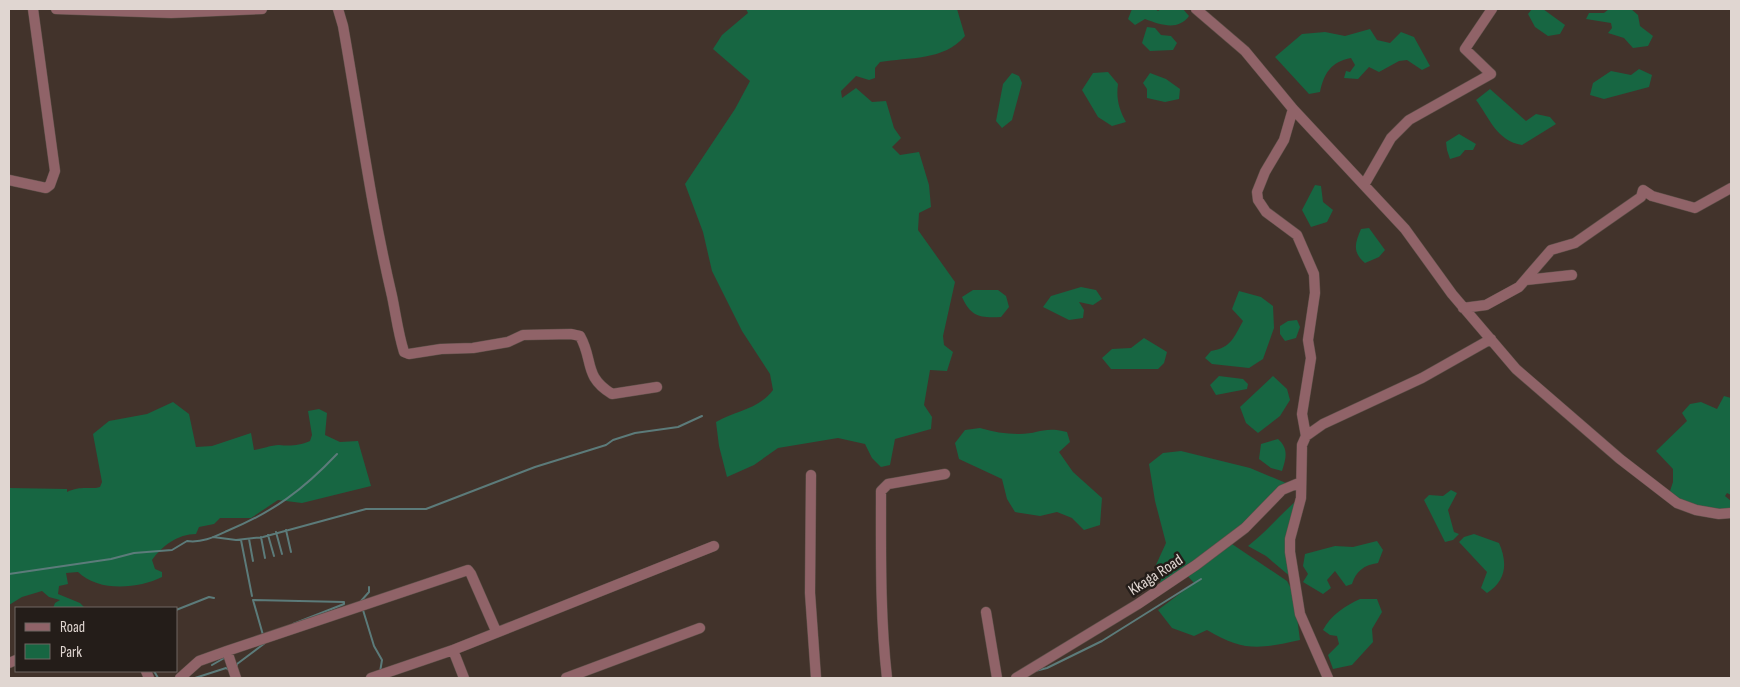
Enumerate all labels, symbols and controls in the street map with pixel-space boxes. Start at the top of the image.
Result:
street label: Kkaga Road [1125,551,1187,600]
legend [15,607,178,672]
text: Road [60,618,85,637]
text: Park [60,643,82,662]

